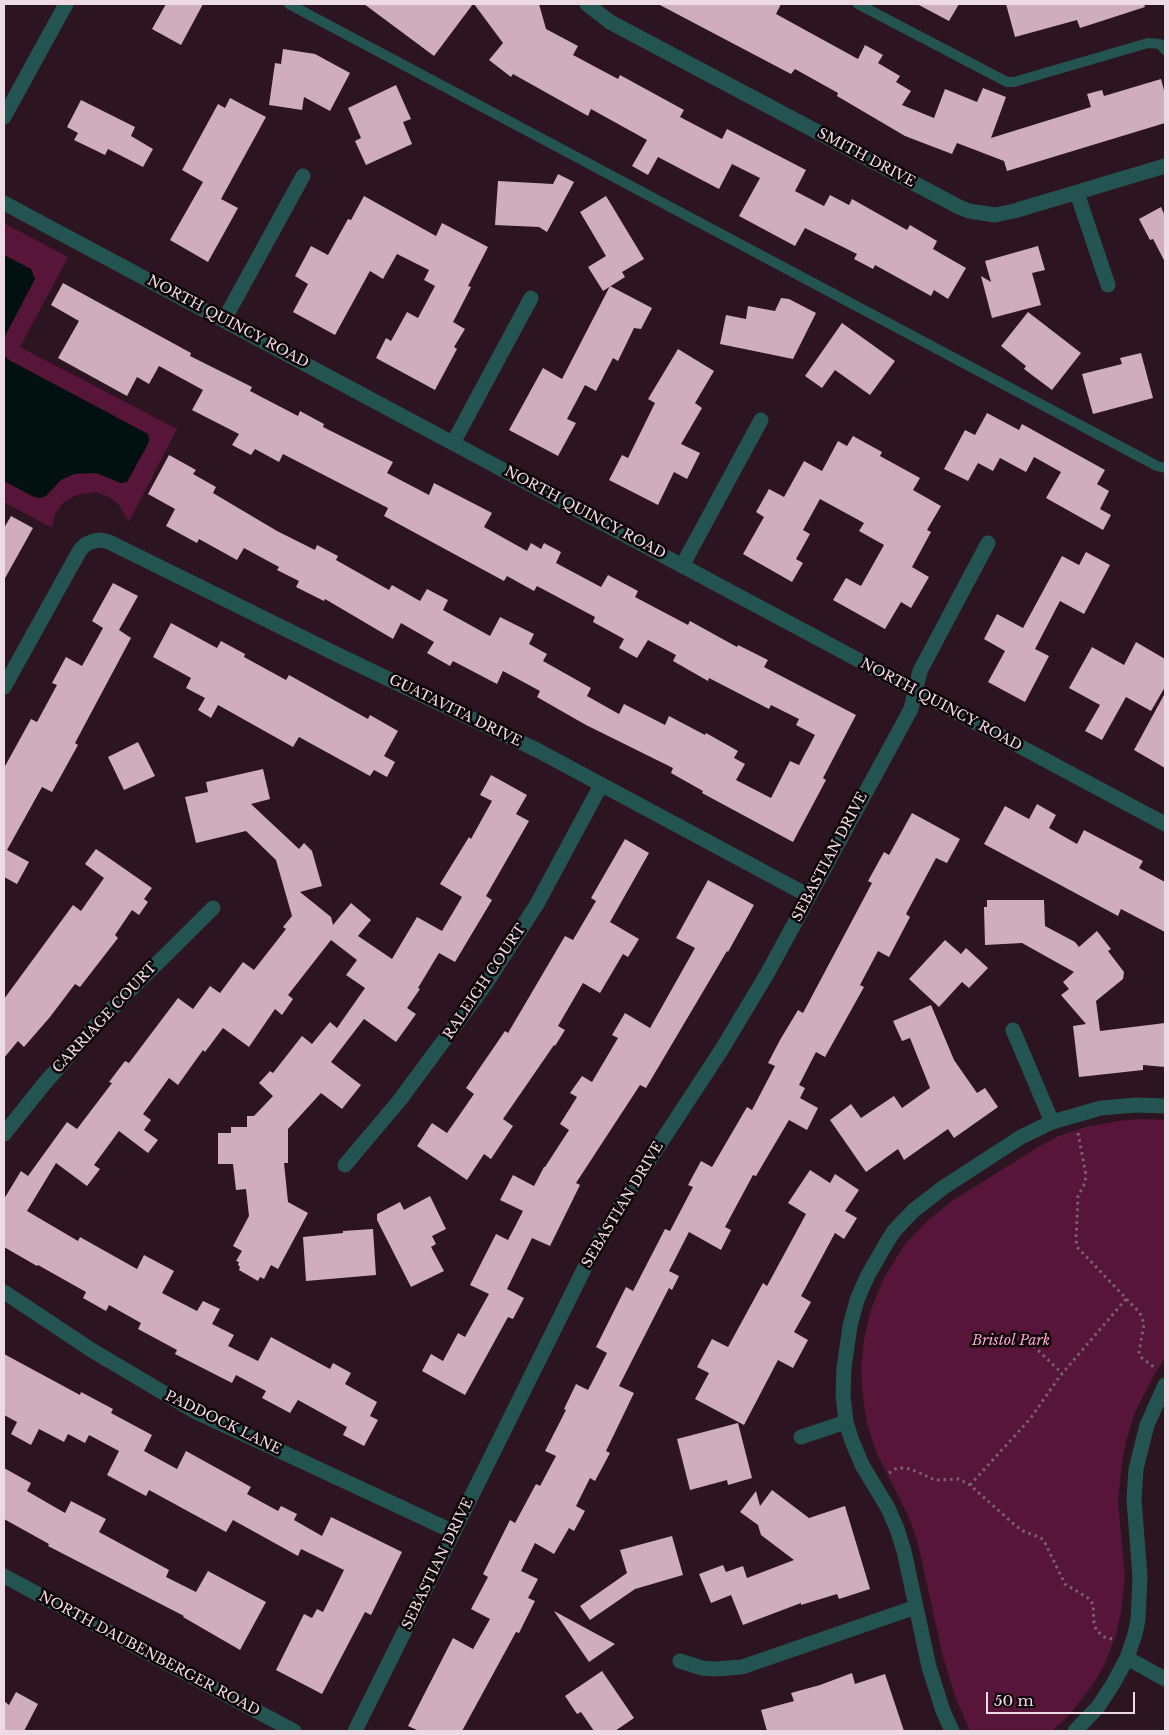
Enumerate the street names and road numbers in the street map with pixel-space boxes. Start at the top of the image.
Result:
street label: SMITH DRIVE [814,125,918,191]
street label: NORTH QUINCY ROAD [145,272,311,372]
street label: NORTH QUINCY ROAD [502,463,668,563]
street label: NORTH QUINCY ROAD [858,655,1024,755]
street label: GUATAVITA DRIVE [386,672,524,750]
street label: SEBASTIAN DRIVE [789,789,871,925]
street label: RALEIGH COURT [440,921,530,1043]
street label: CARRIAGE COURT [49,959,161,1077]
street label: SEBASTIAN DRIVE [579,1139,667,1271]
street label: PADDOCK LANE [162,1388,284,1458]
street label: SEBASTIAN DRIVE [399,1496,477,1632]
street label: NORTH DAUBENBERGER ROAD [36,1588,262,1720]

